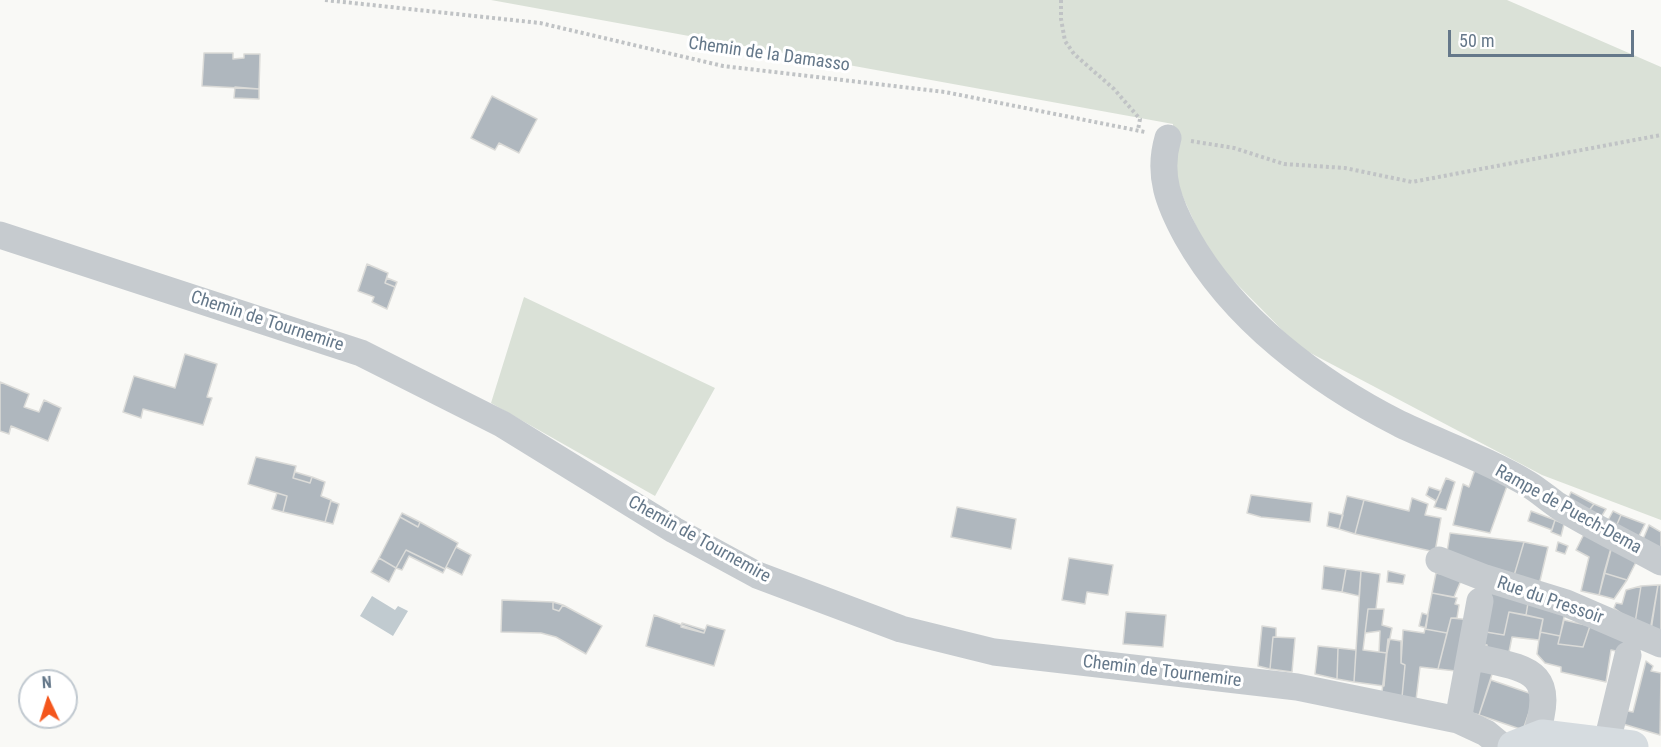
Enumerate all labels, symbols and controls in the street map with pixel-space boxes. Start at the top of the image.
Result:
scale bar [1451,18,1637,56]
text: 50 m [1459,30,1494,51]
street label: Chemin de la Damasso [687,33,851,77]
street label: Chemin de Tournemire [188,287,346,357]
street label: Rampe de Puech-Dema [1491,461,1645,559]
street label: Chemin de Tournemire [624,492,774,588]
street label: Rue du Pressoir [1494,573,1606,629]
street label: Chemin de Tournemire [1081,652,1243,692]
north arrow [18,669,78,729]
text: N [41,673,52,692]

